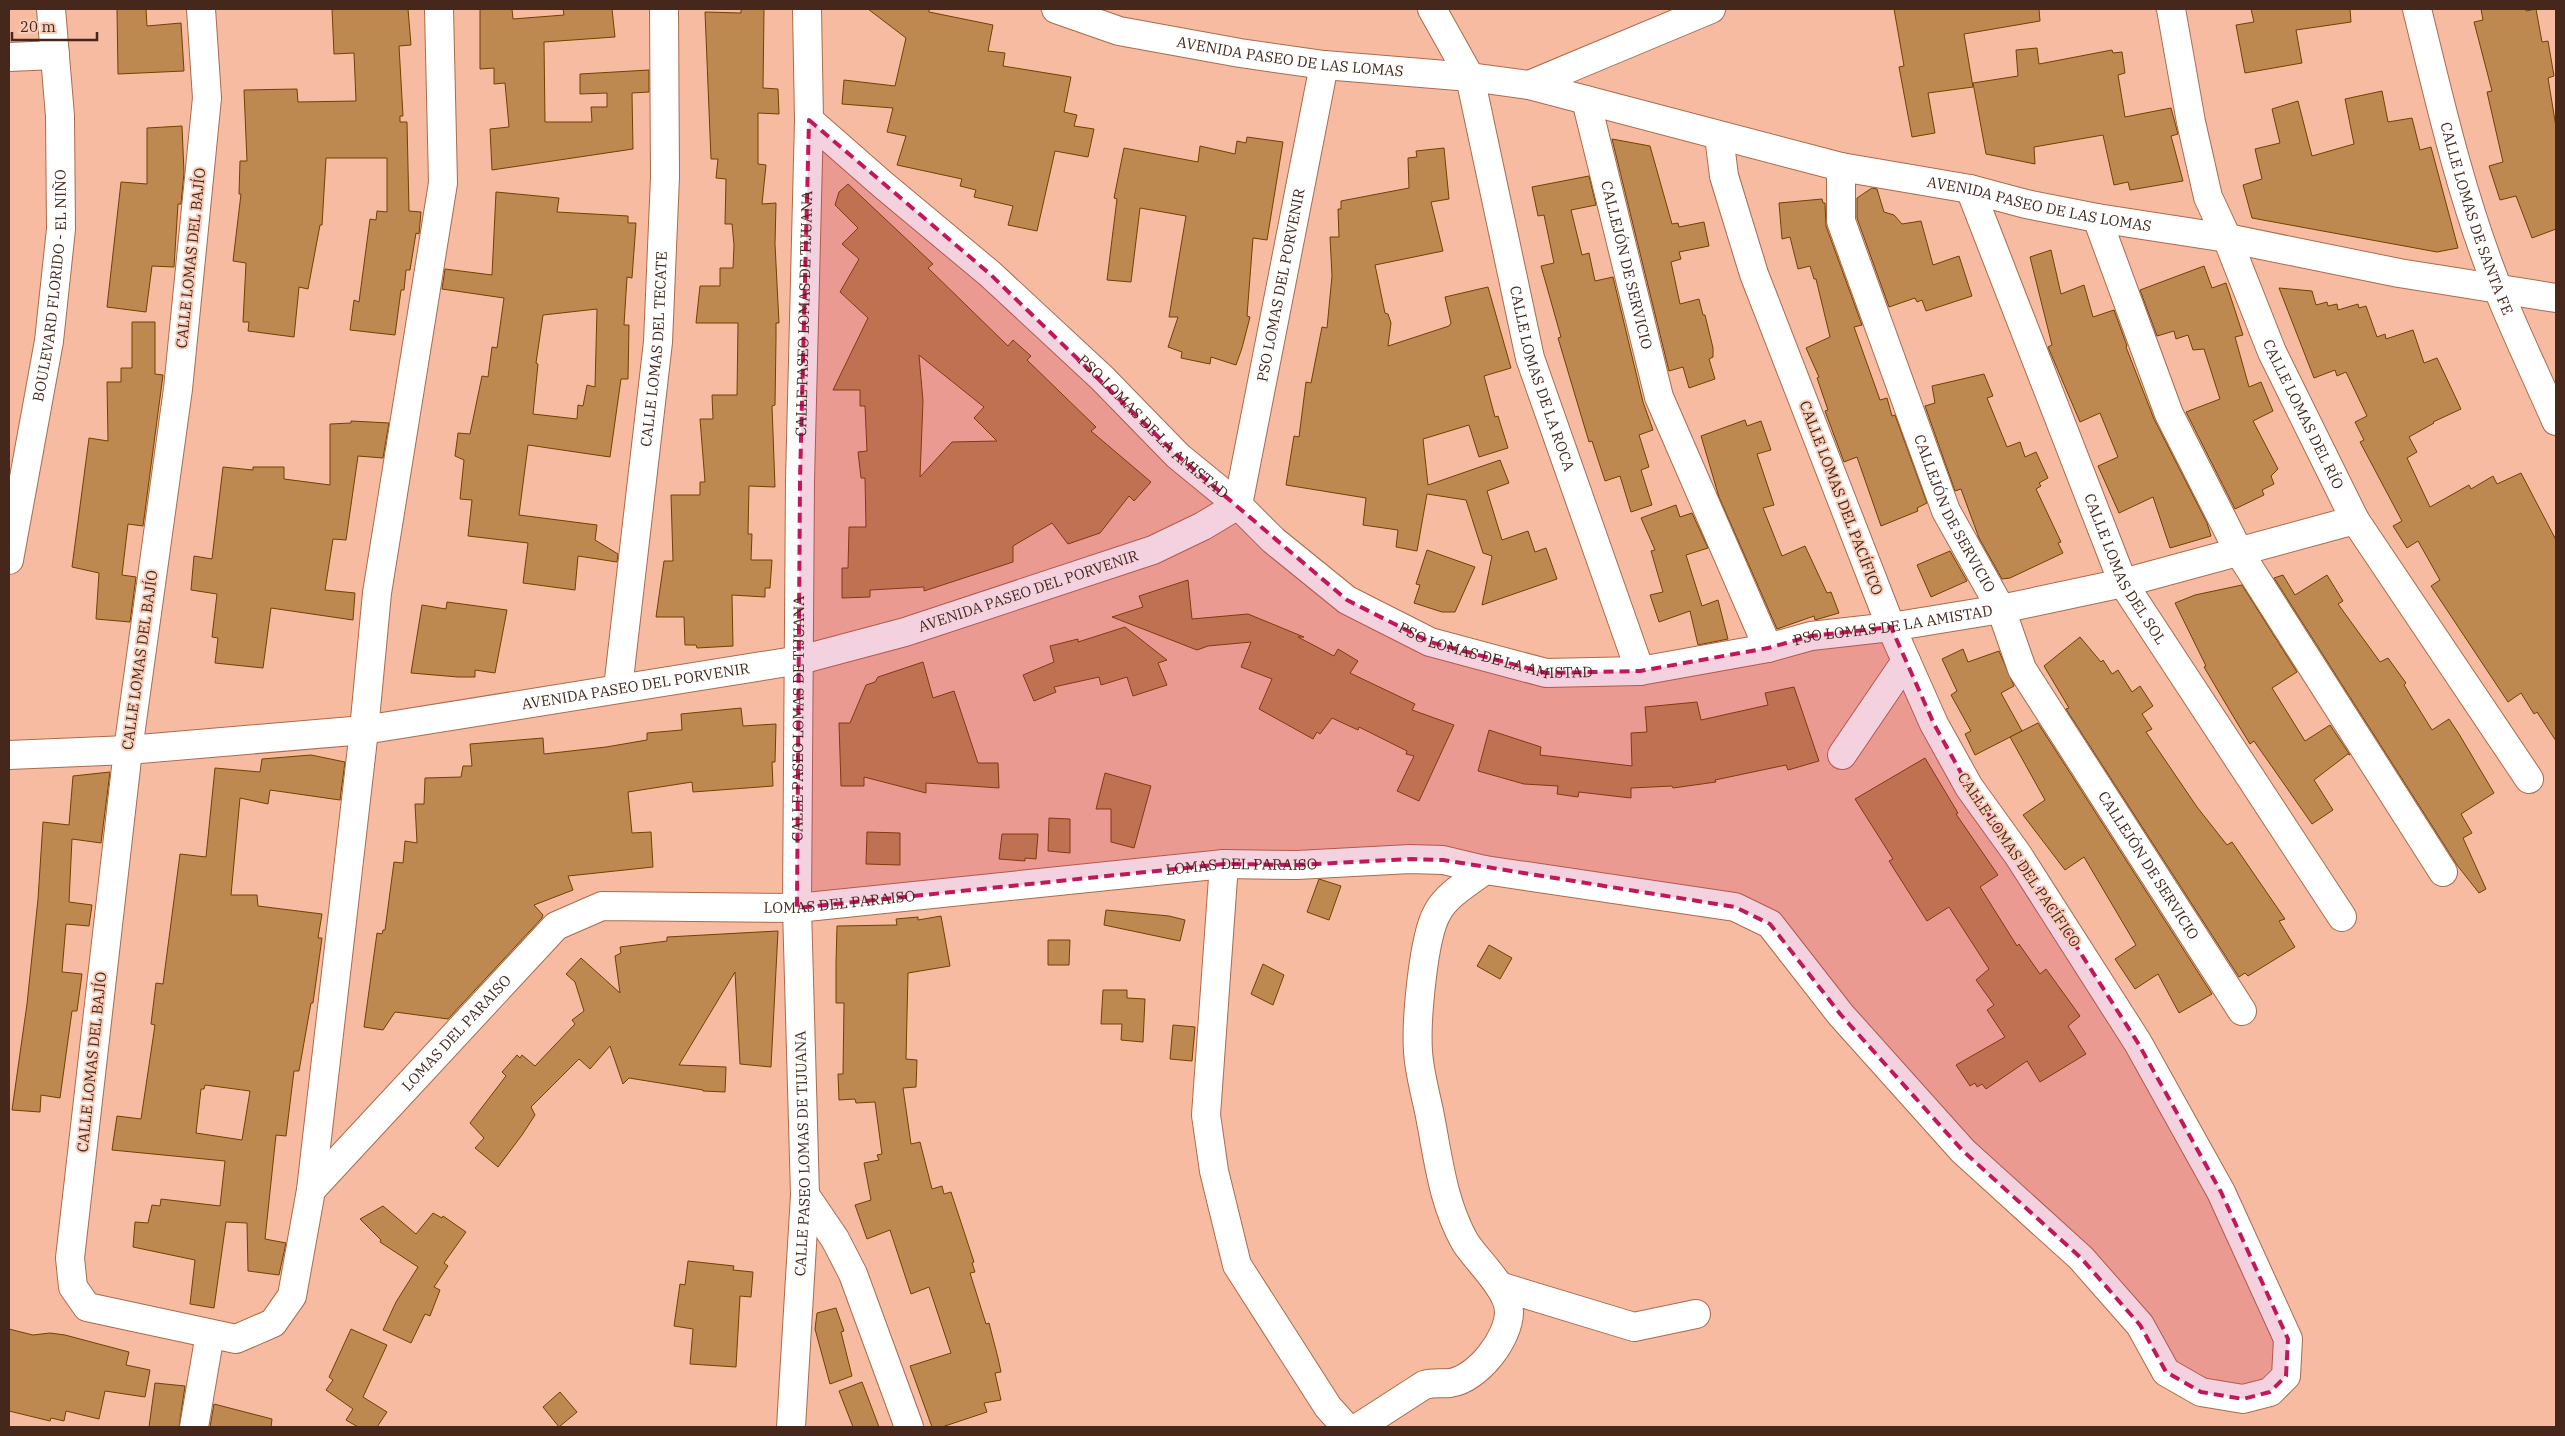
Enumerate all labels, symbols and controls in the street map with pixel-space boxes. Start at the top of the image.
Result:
scale bar [12,10,98,42]
text: 20 m [20,17,56,36]
street label: AVENIDA PASEO DE LAS LOMAS [1175,32,1404,81]
street label: CALLE LOMAS DE SANTA FE [2436,120,2518,318]
street label: CALLE LOMAS DEL BAJÍO [172,167,209,349]
street label: BOULEVARD FLORIDO - EL NIÑO [28,169,70,403]
street label: AVENIDA PASEO DE LAS LOMAS [1926,172,2153,235]
street label: CALLEJÓN DE SERVICIO [1597,179,1657,351]
street label: PSO LOMAS DEL PORVENIR [1252,187,1309,383]
street label: CALLE PASEO LOMAS DE TIJUANA [791,190,816,437]
street label: CALLE LOMAS DEL TECATE [636,251,671,448]
street label: CALLE LOMAS DE LA ROCA [1506,284,1579,474]
street label: CALLE LOMAS DEL RÍO [2259,337,2348,492]
street label: PSO LOMAS DE LA AMISTAD [1074,350,1233,502]
street label: CALLE LOMAS DEL PACÍFICO [1796,398,1887,598]
street label: CALLEJÓN DE SERVICIO [1910,432,2000,596]
street label: CALLE LOMAS DEL SOL [2080,491,2171,648]
street label: AVENIDA PASEO DEL PORVENIR [916,546,1141,636]
street label: CALLE LOMAS DEL BAJÍO [117,569,162,751]
street label: CALLE PASEO LOMAS DE TIJUANA [787,595,808,842]
street label: PSO LOMAS DE LA AMISTAD [1791,601,1994,650]
street label: PSO LOMAS DE LA AMISTAD [1395,618,1593,683]
street label: AVENIDA PASEO DEL PORVENIR [520,658,751,714]
street label: CALLE LOMAS DEL PACÍFICO [1954,769,2085,951]
street label: CALLEJÓN DE SERVICIO [2094,787,2204,943]
street label: LOMAS DEL PARAISO [1165,854,1318,879]
street label: LOMAS DEL PARAISO [764,886,916,917]
street label: CALLE LOMAS DEL BAJÍO [73,971,110,1153]
street label: LOMAS DEL PARAISO [398,971,515,1095]
street label: CALLE PASEO LOMAS DE TIJUANA [790,1030,814,1277]

